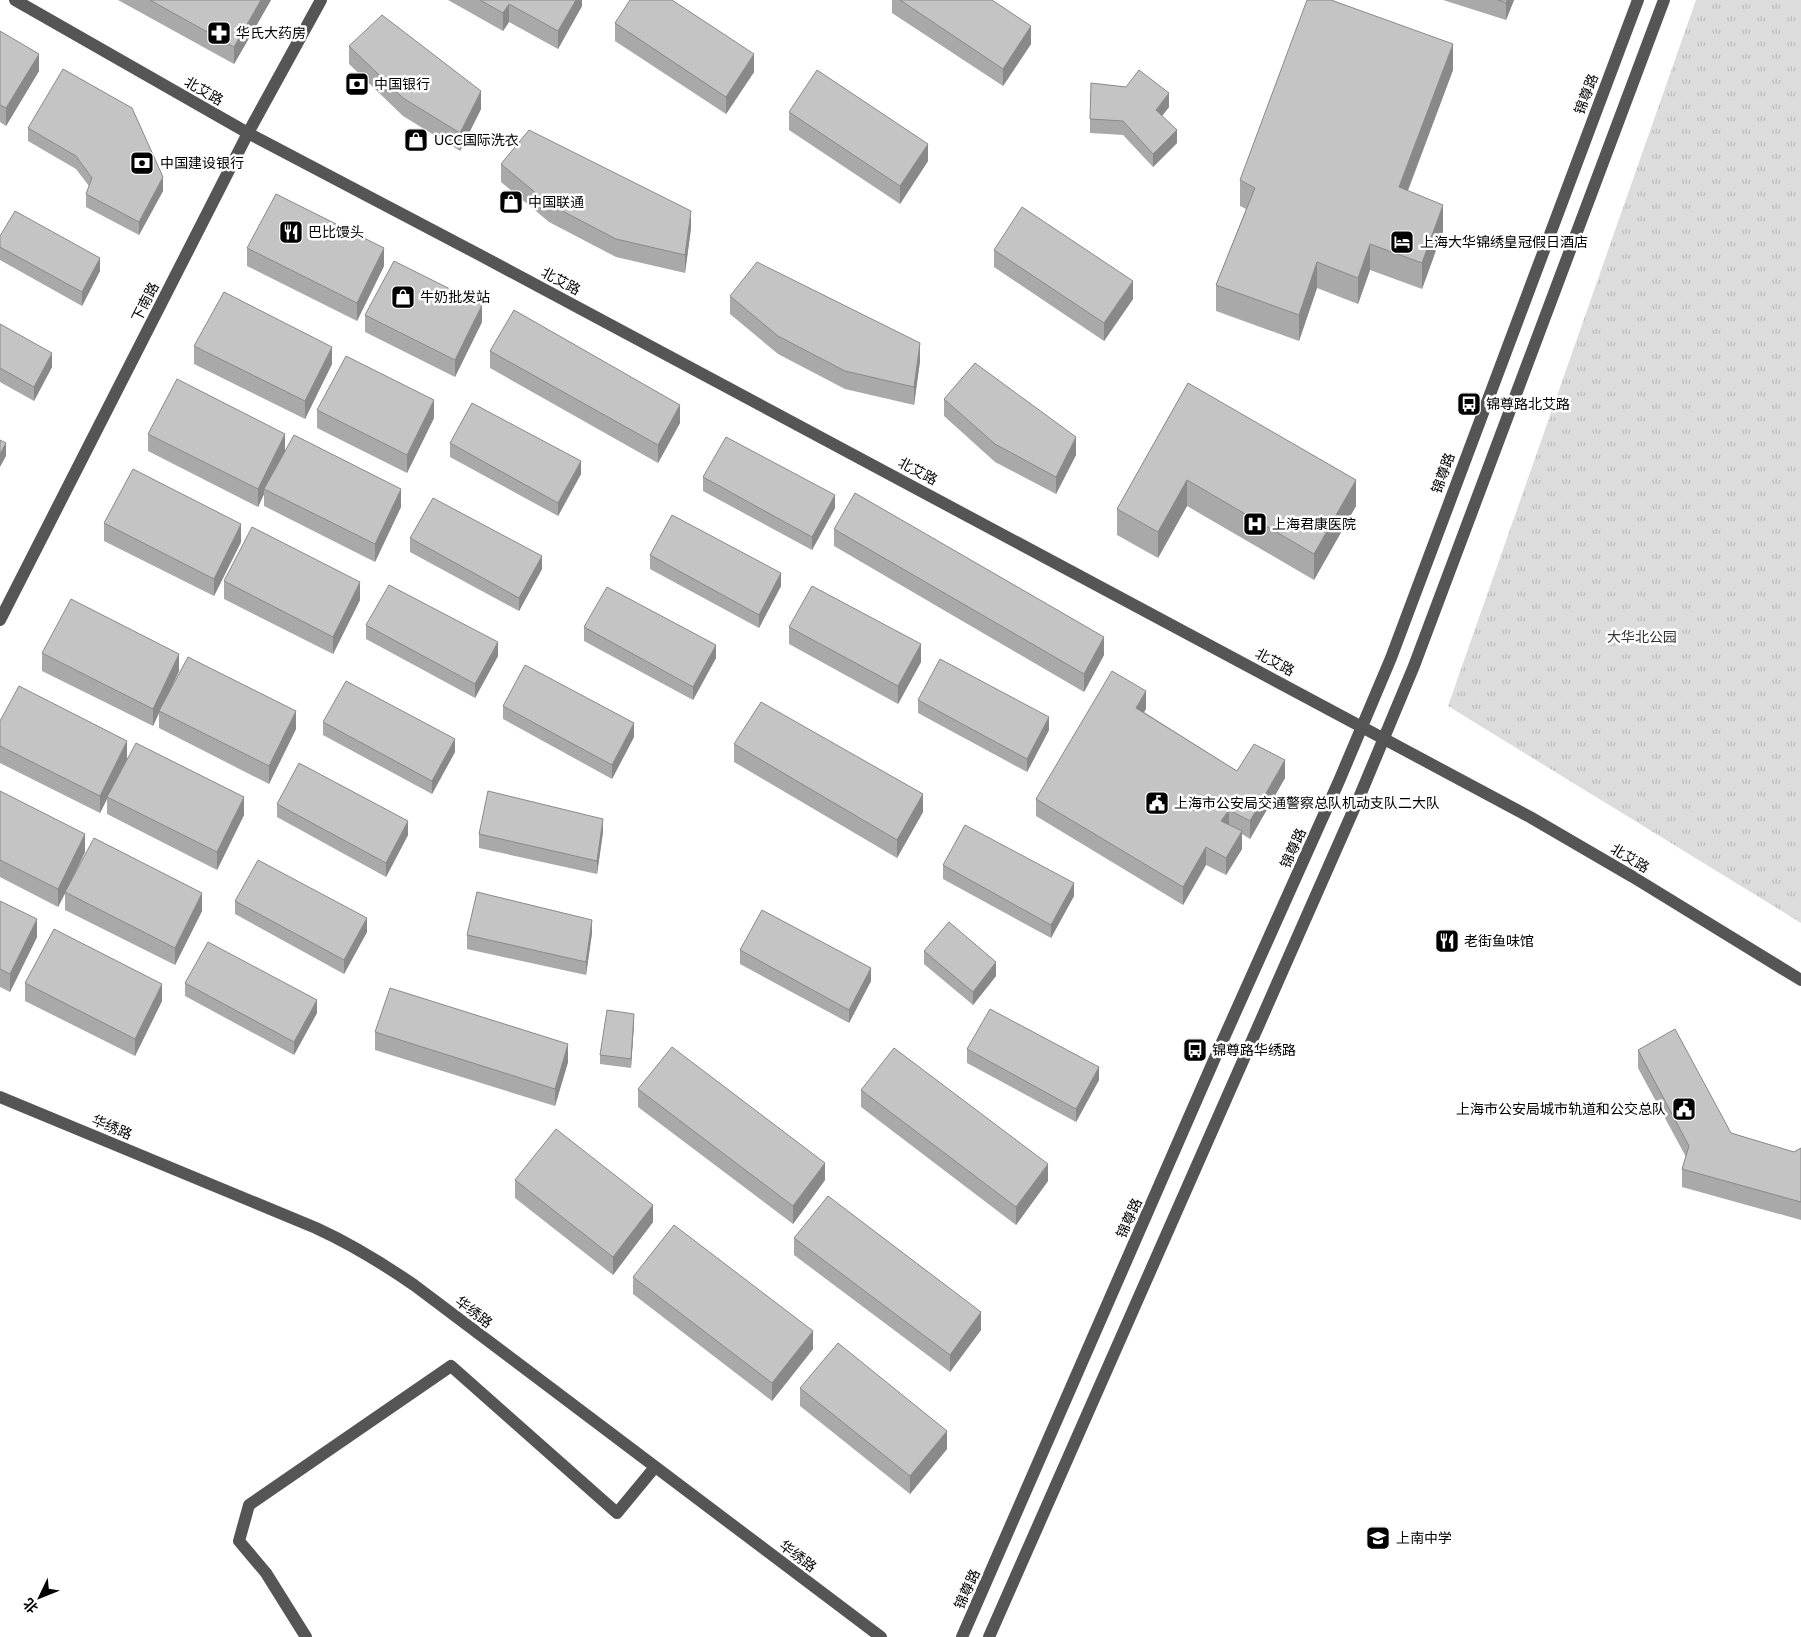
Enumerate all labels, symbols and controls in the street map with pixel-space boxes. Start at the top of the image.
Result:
pharmacy icon: 华氏大药房 [206,20,232,46]
place label: 华氏大药房 [236,24,306,41]
bank icon: 中国银行 [344,71,370,97]
street label: 锦尊路 [1570,71,1601,116]
street label: 北艾路 [182,73,227,108]
place label: 中国银行 [374,75,430,92]
shop icon: UCC国际洗衣 [403,127,429,153]
place label: UCC国际洗衣 [434,131,519,148]
bank icon: 中国建设银行 [129,150,155,176]
place label: 中国建设银行 [160,154,244,171]
shop icon: 中国联通 [498,189,524,215]
place label: 中国联通 [528,193,584,210]
restaurant icon: 巴比馒头 [278,219,304,245]
place label: 巴比馒头 [308,223,364,240]
hotel icon: 上海大华锦绣皇冠假日酒店 [1389,229,1415,255]
place label: 上海大华锦绣皇冠假日酒店 [1420,233,1588,250]
street label: 北艾路 [539,263,584,298]
street label: 下南路 [127,279,162,324]
shop icon: 牛奶批发站 [390,284,416,310]
place label: 牛奶批发站 [420,288,490,305]
bus stop icon: 锦尊路北艾路 [1456,391,1482,417]
place label: 锦尊路北艾路 [1486,395,1570,412]
street label: 锦尊路 [1427,450,1458,495]
street label: 北艾路 [896,453,941,488]
hospital icon: 上海君康医院 [1242,511,1268,537]
place label: 上海君康医院 [1272,515,1356,532]
park label: 大华北公园 [1607,628,1677,645]
street label: 北艾路 [1253,644,1298,679]
public building icon: 上海市公安局交通警察总队机动支队二大队 [1144,790,1170,816]
place label: 上海市公安局交通警察总队机动支队二大队 [1174,794,1440,811]
street label: 锦尊路 [1276,825,1309,870]
street label: 北艾路 [1608,839,1653,876]
restaurant icon: 老街鱼味馆 [1434,928,1460,954]
place label: 老街鱼味馆 [1464,932,1534,949]
bus stop icon: 锦尊路华绣路 [1182,1037,1208,1063]
place label: 锦尊路华绣路 [1212,1041,1296,1058]
public building icon: 上海市公安局城市轨道和公交总队 [1671,1096,1697,1122]
place label: 上海市公安局城市轨道和公交总队 [1456,1100,1666,1117]
street label: 华绣路 [90,1111,135,1143]
street label: 锦尊路 [1112,1195,1145,1240]
street label: 华绣路 [452,1292,496,1331]
school or university icon: 上南中学 [1365,1525,1391,1551]
place label: 上南中学 [1396,1529,1452,1546]
street label: 华绣路 [776,1536,820,1575]
street label: 锦尊路 [950,1566,983,1611]
north arrow [15,1572,65,1622]
text: 北 [19,1595,41,1617]

